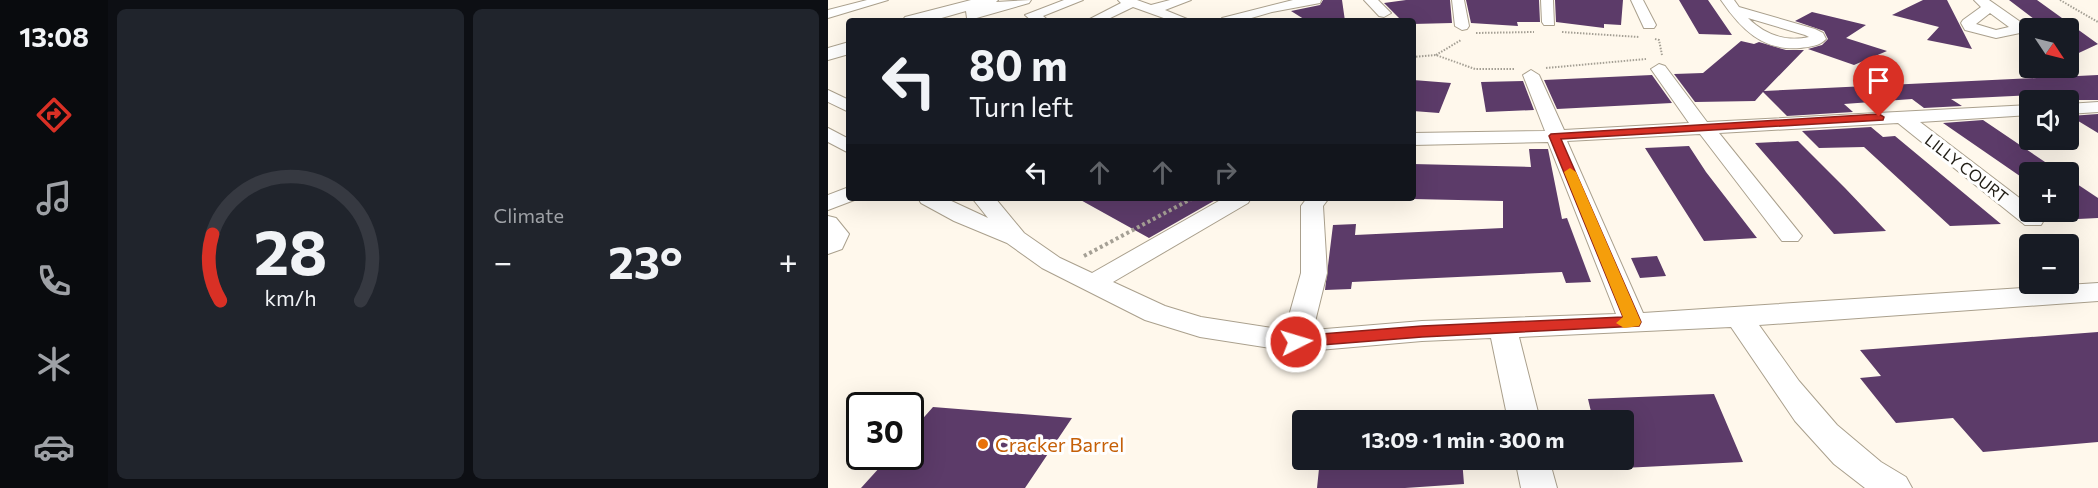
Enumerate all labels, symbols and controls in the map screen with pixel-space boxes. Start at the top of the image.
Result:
north arrow [2019,18,2079,78]
map controls [2019,18,2079,294]
text: 13:08 [19,20,89,53]
text: 80 m [969,38,1068,90]
icon: left [870,42,948,120]
pin [1853,55,1904,117]
icon: arrive [1862,64,1895,97]
text: Turn left [969,90,1073,123]
button: sound [2019,90,2079,150]
icon: directions [33,94,75,136]
street label: LILLY COURT [1922,130,2012,206]
icon: left [1020,156,1053,189]
icon: ahead [1083,156,1116,189]
icon: ahead [1146,156,1179,189]
icon: right [1209,156,1242,189]
button: + [2019,162,2079,222]
icon: music [33,177,75,219]
text: Climate [494,203,564,227]
text: 28 [253,212,327,288]
text: 23° [608,233,683,288]
button: − [2019,234,2079,294]
text: − [494,240,512,281]
text: + [779,240,798,281]
icon: phone [33,260,75,302]
text: km/h [264,284,316,310]
position arrow [1264,310,1328,374]
icon: climate [33,343,75,385]
speed limit sign: 30 [846,392,924,470]
icon: car [33,426,75,468]
text: 13:09 · 1 min · 300 m [1362,426,1564,453]
place label: Cracker Barrel [995,432,1124,456]
marker: Cracker Barrel [976,437,990,451]

